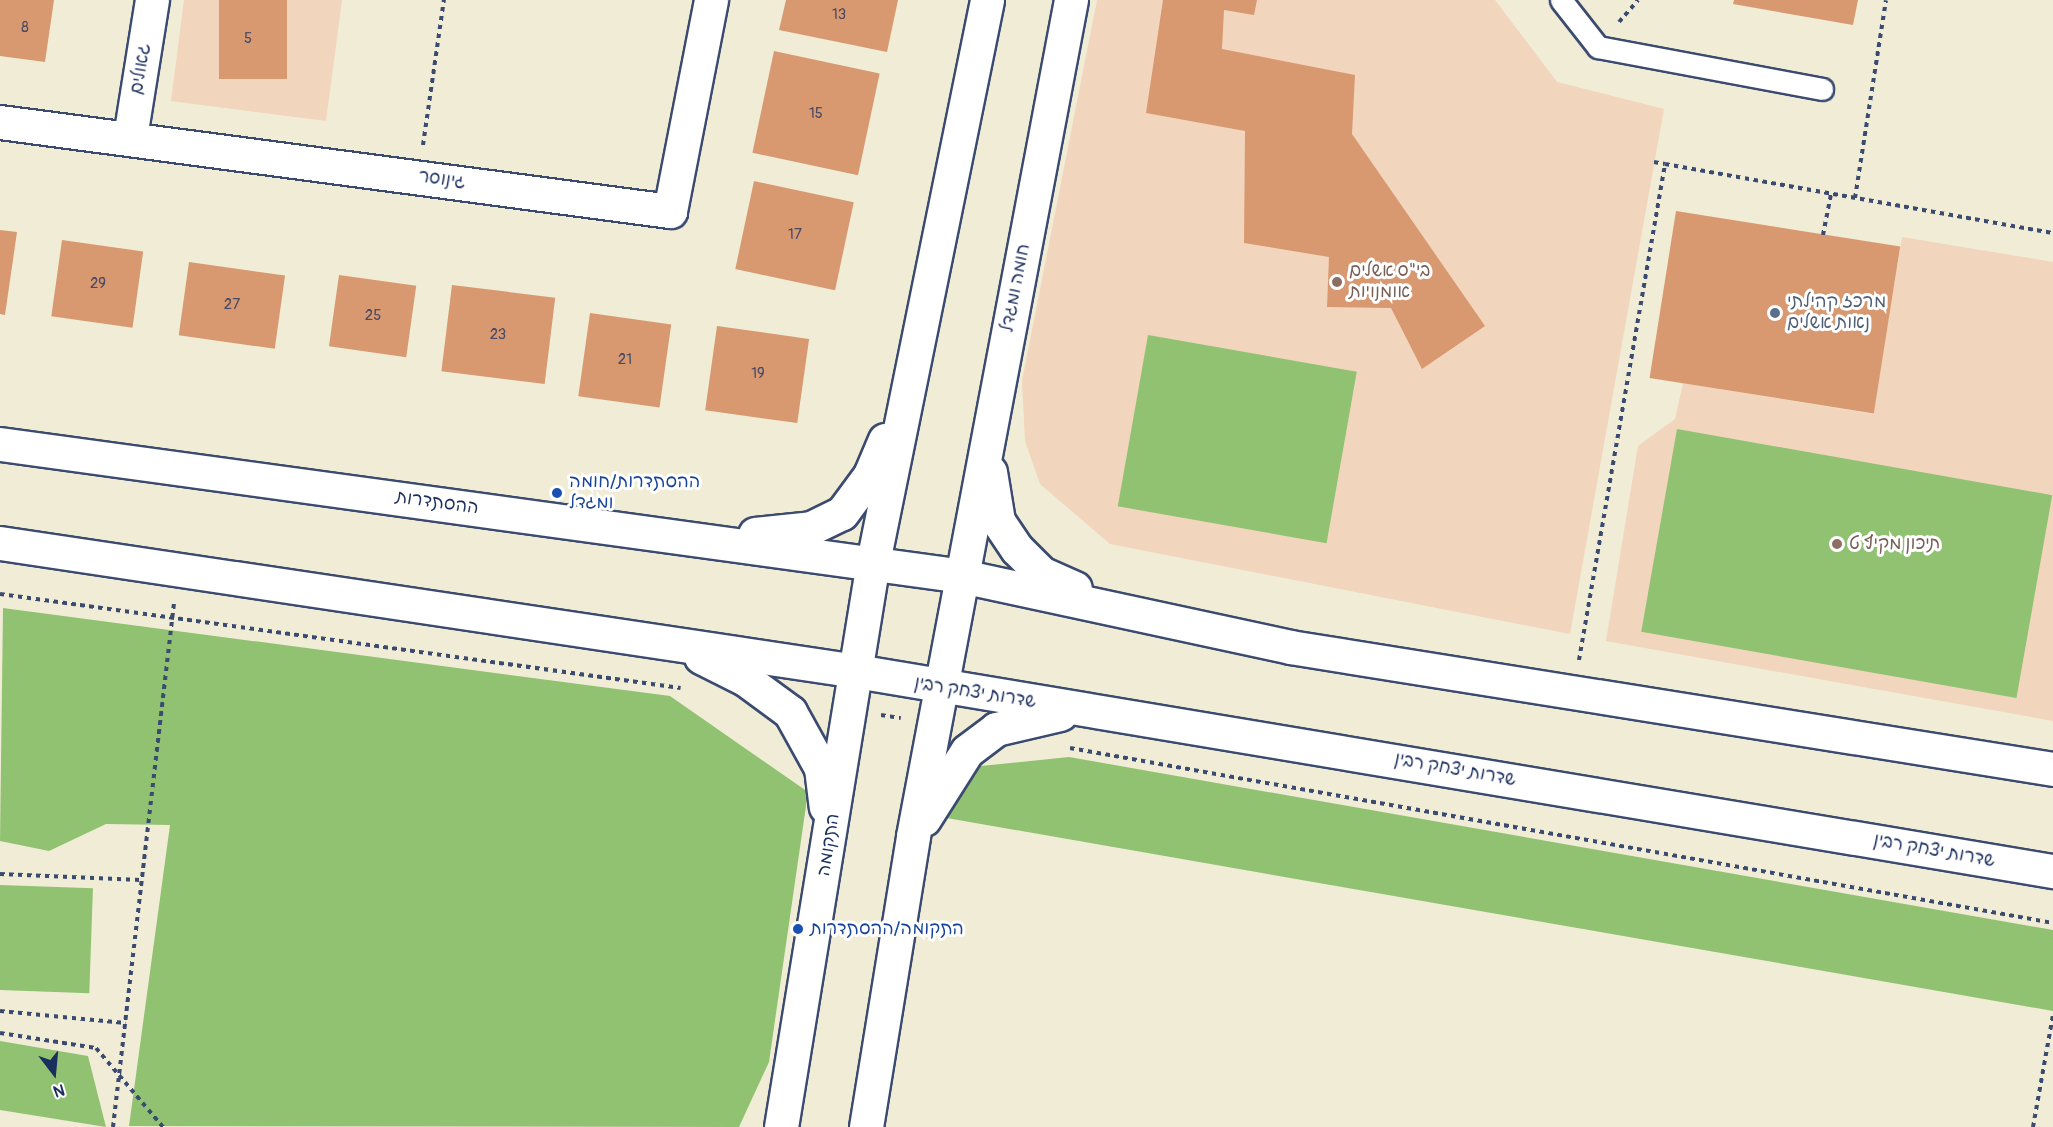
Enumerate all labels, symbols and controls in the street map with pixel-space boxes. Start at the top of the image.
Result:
house number: 13 [832,6,846,24]
house number: 8 [21,19,29,37]
house number: 5 [244,30,252,48]
street label: גאולים [126,42,156,96]
house number: 15 [809,105,823,123]
street label: גינוסר [417,166,467,194]
house number: 17 [788,226,802,244]
street label: חומה ומגדל [997,242,1035,334]
place label: בי"ס אשלים אומנויות [1349,261,1430,304]
house number: 29 [90,275,106,293]
marker: בי"ס אשלים אומנויות [1330,275,1344,289]
place label: מרכז קהילתי נאות אשלים [1787,292,1886,334]
house number: 27 [224,296,240,314]
marker: מרכז קהילתי נאות אשלים [1768,306,1782,320]
house number: 25 [365,307,381,325]
house number: 23 [490,326,506,344]
house number: 21 [618,351,632,369]
house number: 19 [751,365,765,383]
place label: ההסתדרות/חומה ומגדל [569,472,700,514]
street label: ההסתדרות [394,486,480,520]
marker: ההסתדרות/חומה ומגדל [550,486,564,500]
place label: תיכון מקיף ט [1849,533,1940,555]
marker: תיכון מקיף ט [1830,537,1844,551]
street label: שדרות יצחק רבין [913,673,1037,713]
street label: שדרות יצחק רבין [1393,749,1517,791]
street label: התקומה [813,812,845,878]
street label: שדרות יצחק רבין [1872,830,1996,872]
place label: התקומה/ההסתדרות [810,918,964,940]
marker: התקומה/ההסתדרות [791,922,805,936]
north arrow [24,1043,84,1103]
text: N [51,1079,67,1101]

